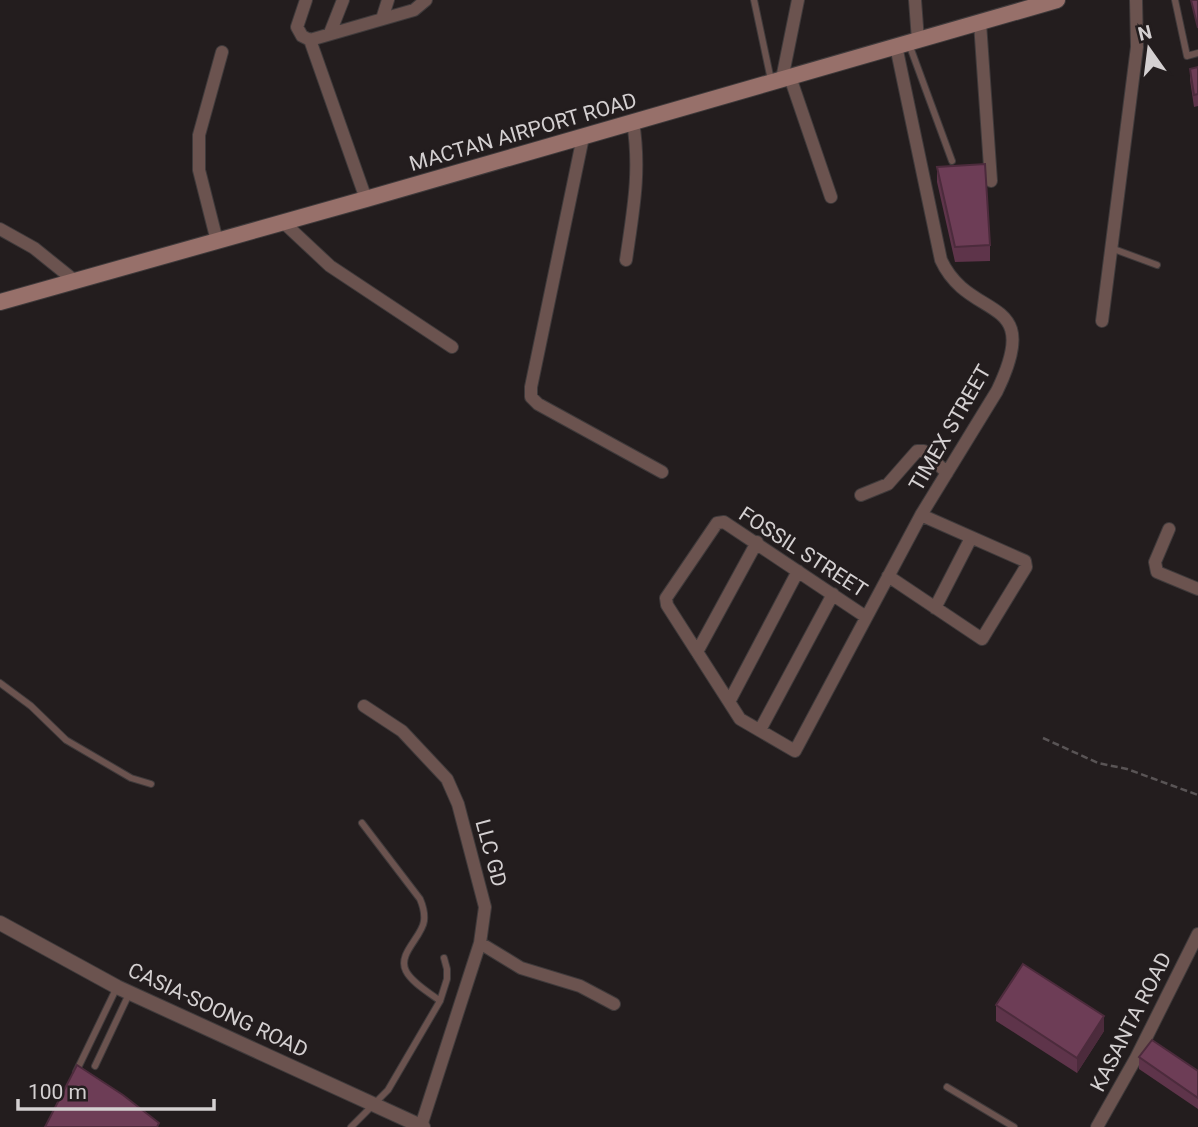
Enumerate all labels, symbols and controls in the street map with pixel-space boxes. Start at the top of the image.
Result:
north arrow [1114,14,1184,84]
text: N [1136,20,1154,46]
street label: MACTAN AIRPORT ROAD [407,88,639,176]
street label: TIMEX STREET [904,360,996,495]
street label: FOSSIL STREET [734,502,872,603]
street label: LLC GD [470,817,512,889]
street label: KASANTA ROAD [1086,948,1176,1096]
street label: CASIA-SOONG ROAD [124,958,312,1062]
scale bar [18,1068,214,1112]
text: 100 m [28,1080,87,1104]

